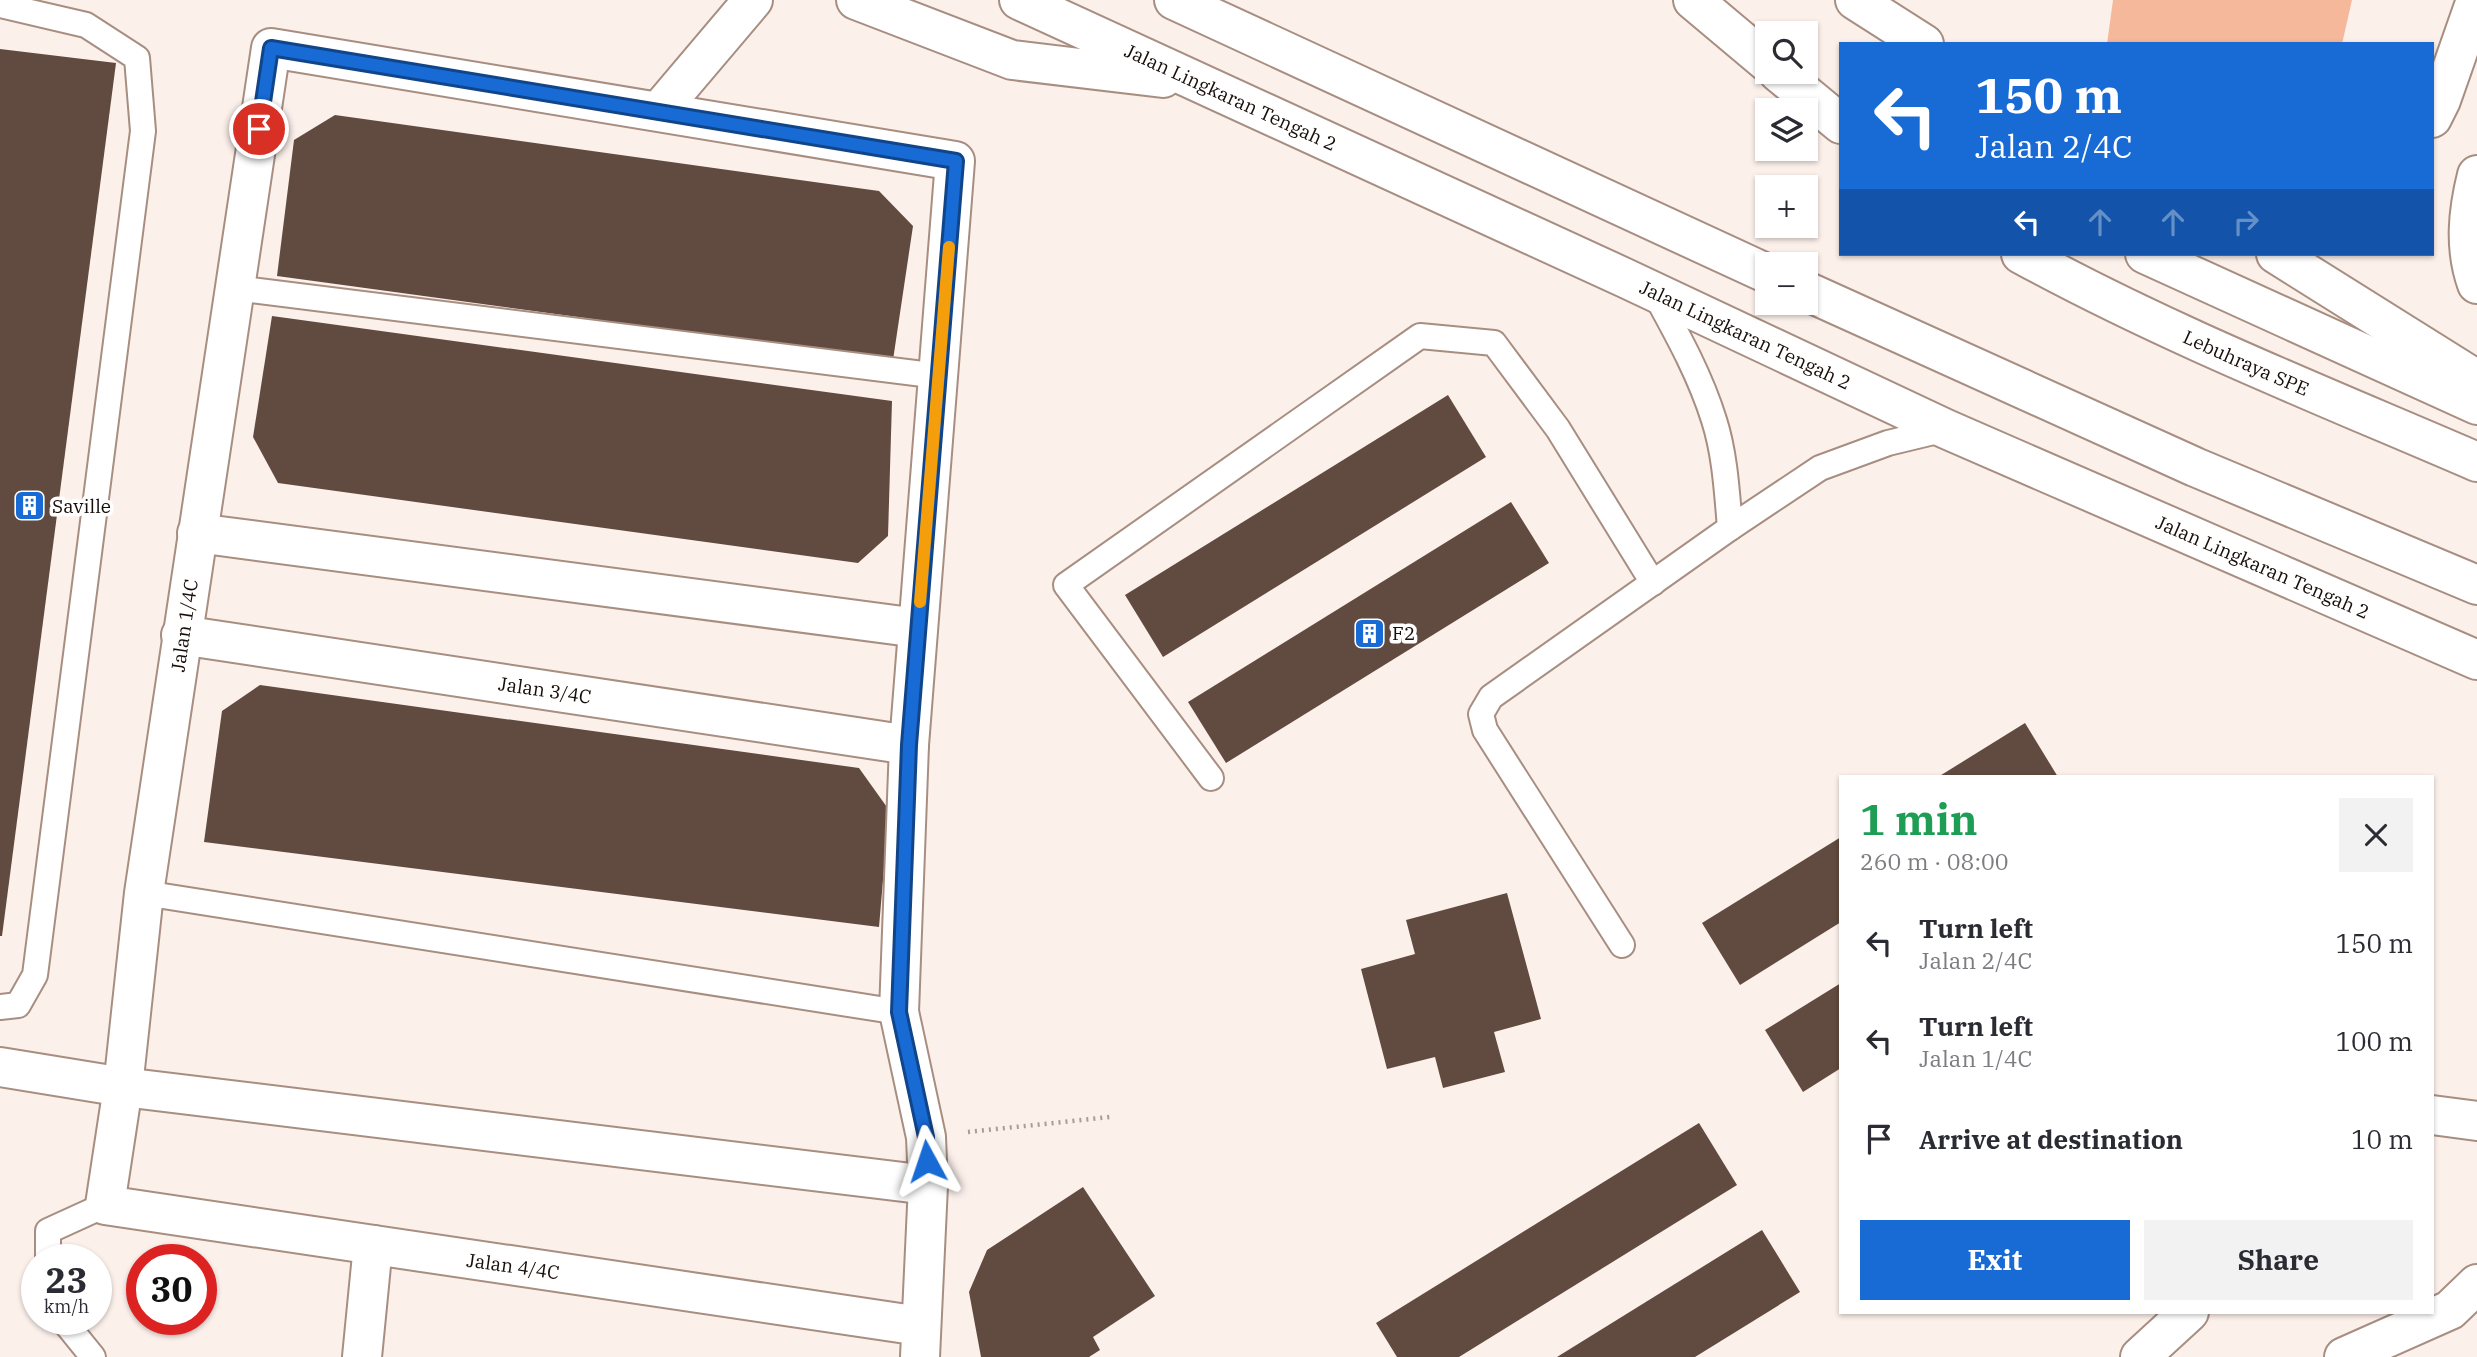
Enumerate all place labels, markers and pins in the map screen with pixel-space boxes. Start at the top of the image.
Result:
pin [229,99,289,159]
building icon: Saville [12,489,46,523]
place label: Saville [52,494,111,518]
building icon: F2 [1352,616,1386,650]
place label: F2 [1392,621,1415,645]

